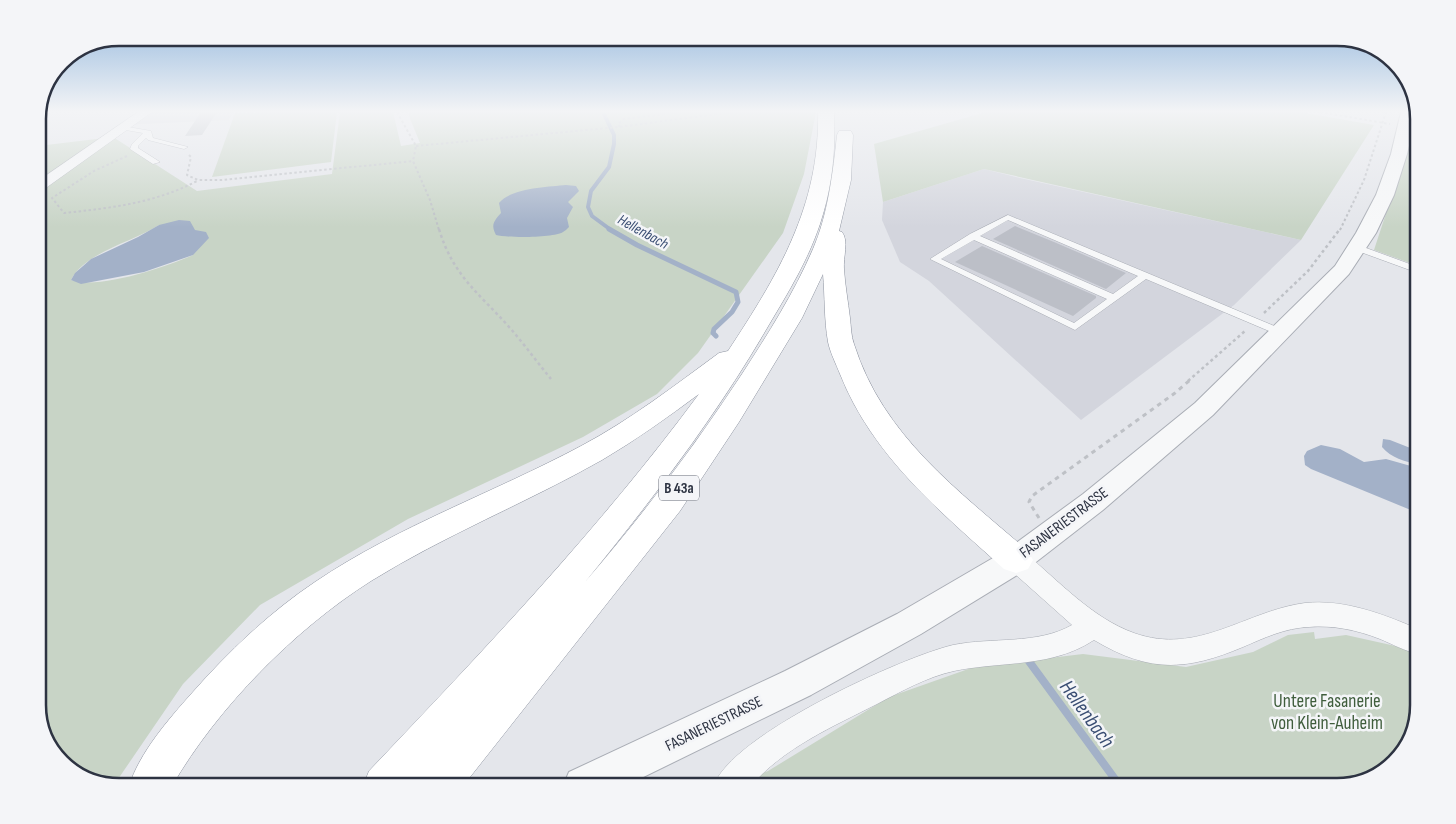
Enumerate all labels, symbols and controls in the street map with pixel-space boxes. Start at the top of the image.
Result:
water label: Hellenbach [614,210,672,254]
road number: B 43a [659,476,699,500]
street label: FASANERIESTRASSE [1016,484,1112,562]
water label: Hellenbach [1054,675,1120,753]
park label: Untere Fasanerie von Klein-Auheim [1271,690,1383,735]
street label: FASANERIESTRASSE [662,692,766,756]

